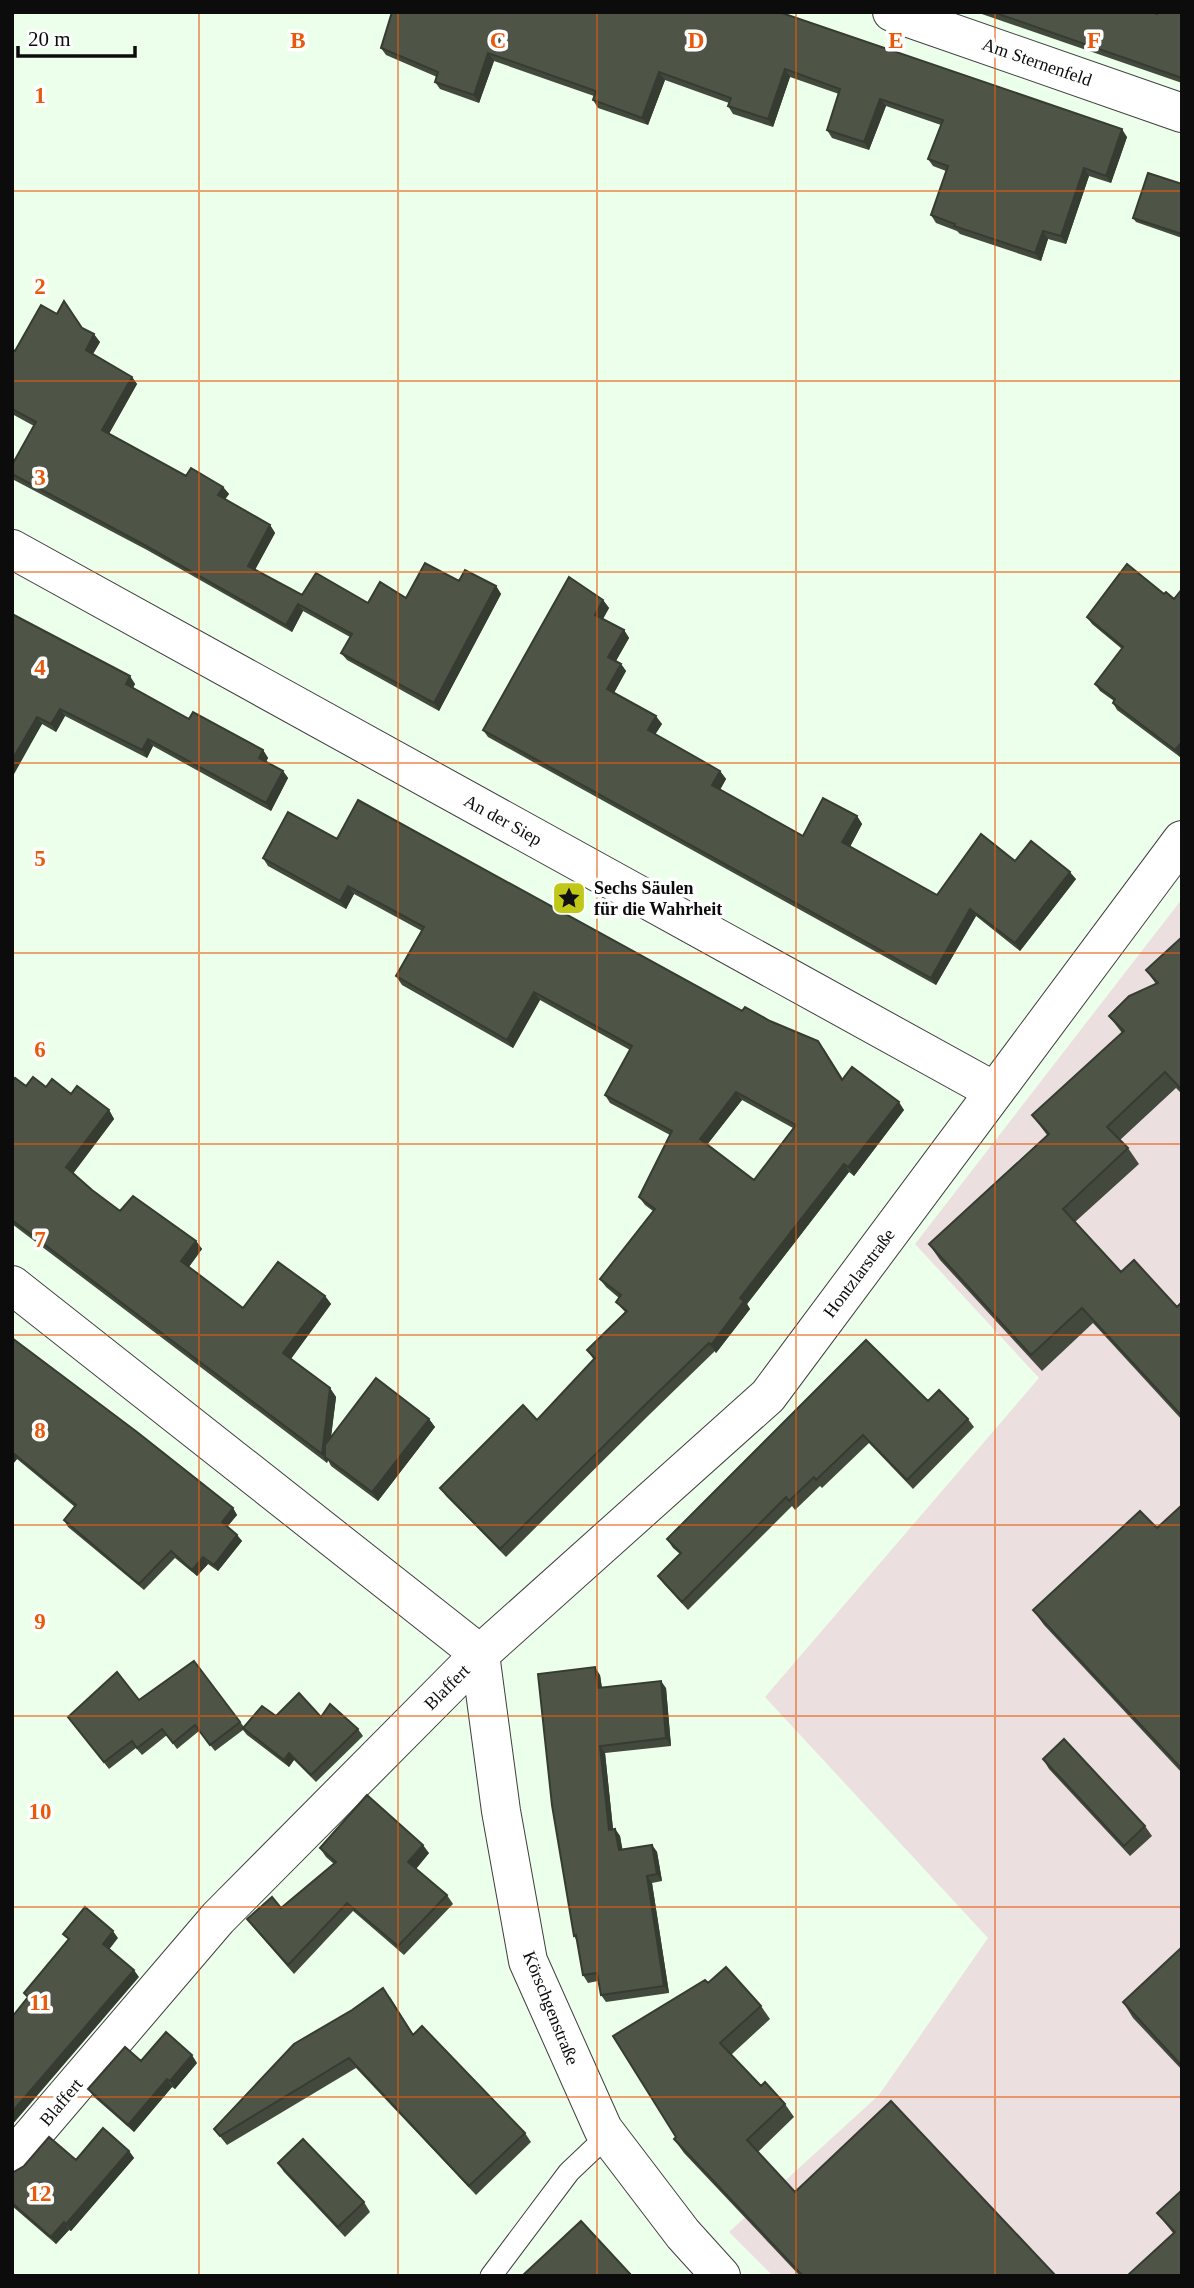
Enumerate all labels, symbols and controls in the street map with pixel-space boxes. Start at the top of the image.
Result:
scale bar [18,14,135,58]
text: 20 m [28,27,71,51]
text: B [290,28,306,53]
text: C [490,28,506,53]
text: D [688,28,704,53]
text: E [888,28,904,53]
text: F [1087,28,1101,53]
street label: Am Sternenfeld [980,34,1094,90]
text: 1 [34,83,46,108]
text: 2 [34,274,46,299]
text: 3 [34,465,46,490]
text: 4 [34,655,46,680]
street label: An der Siep [461,790,545,850]
text: 5 [34,846,46,871]
place label: Sechs Säulen für die Wahrheit [594,878,722,919]
place icon: Sechs Säulen für die Wahrheit [550,879,588,917]
text: 6 [34,1037,46,1062]
street label: Hontzlarstraße [819,1225,899,1321]
text: 7 [34,1227,46,1252]
text: 8 [34,1418,46,1443]
text: 9 [34,1609,46,1634]
street label: Blaffert [420,1660,474,1714]
text: 10 [29,1799,52,1824]
street label: Körschgenstraße [519,1948,583,2068]
text: 11 [29,1990,51,2015]
street label: Blaffert [35,2074,87,2130]
text: 12 [29,2181,52,2206]

